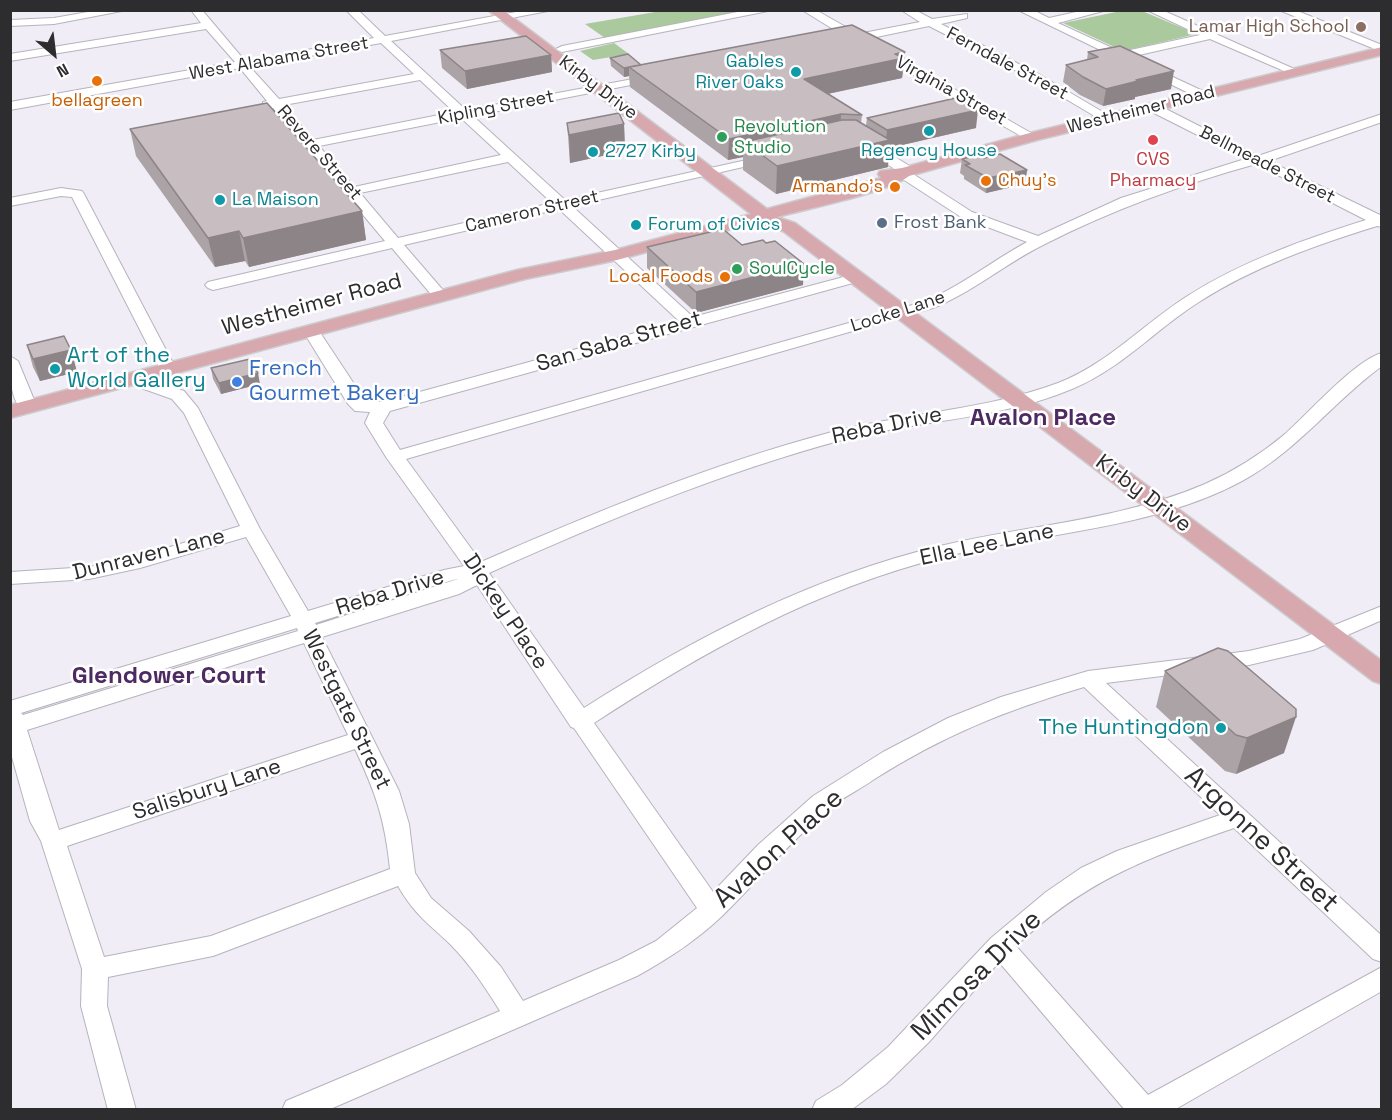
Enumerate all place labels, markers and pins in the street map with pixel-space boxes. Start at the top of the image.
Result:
place label: Lamar High School [1189,16,1349,38]
marker: Lamar High School [1354,20,1368,34]
place label: Gables River Oaks [695,51,784,94]
marker: Gables River Oaks [789,65,803,79]
marker: bellagreen [90,74,104,88]
place label: bellagreen [51,90,143,112]
place label: Revolution Studio [734,116,826,158]
marker: Regency House [922,124,936,138]
marker: Revolution Studio [715,130,729,144]
marker: CVS Pharmacy [1146,133,1160,147]
place label: Regency House [861,140,997,162]
place label: 2727 Kirby [605,141,696,163]
marker: 2727 Kirby [586,145,600,159]
place label: CVS Pharmacy [1110,149,1196,192]
place label: Chuy's [998,170,1056,192]
marker: Chuy's [979,174,993,188]
place label: Armando's [792,176,883,198]
marker: Armando's [888,180,902,194]
place label: La Maison [232,189,319,211]
marker: La Maison [213,193,227,207]
place label: Frost Bank [894,212,986,234]
place label: Forum of Civics [648,214,780,236]
marker: Frost Bank [875,216,889,230]
marker: Forum of Civics [629,218,643,232]
place label: SoulCycle [749,258,835,280]
marker: SoulCycle [730,262,744,276]
place label: Local Foods [609,266,713,288]
marker: Local Foods [718,270,732,284]
place label: Art of the World Gallery [67,343,206,394]
place label: French Gourmet Bakery [249,356,419,408]
marker: Art of the World Gallery [48,362,62,376]
marker: French Gourmet Bakery [230,375,244,389]
place label: The Huntingdon [1038,715,1209,741]
marker: The Huntingdon [1214,721,1228,735]

